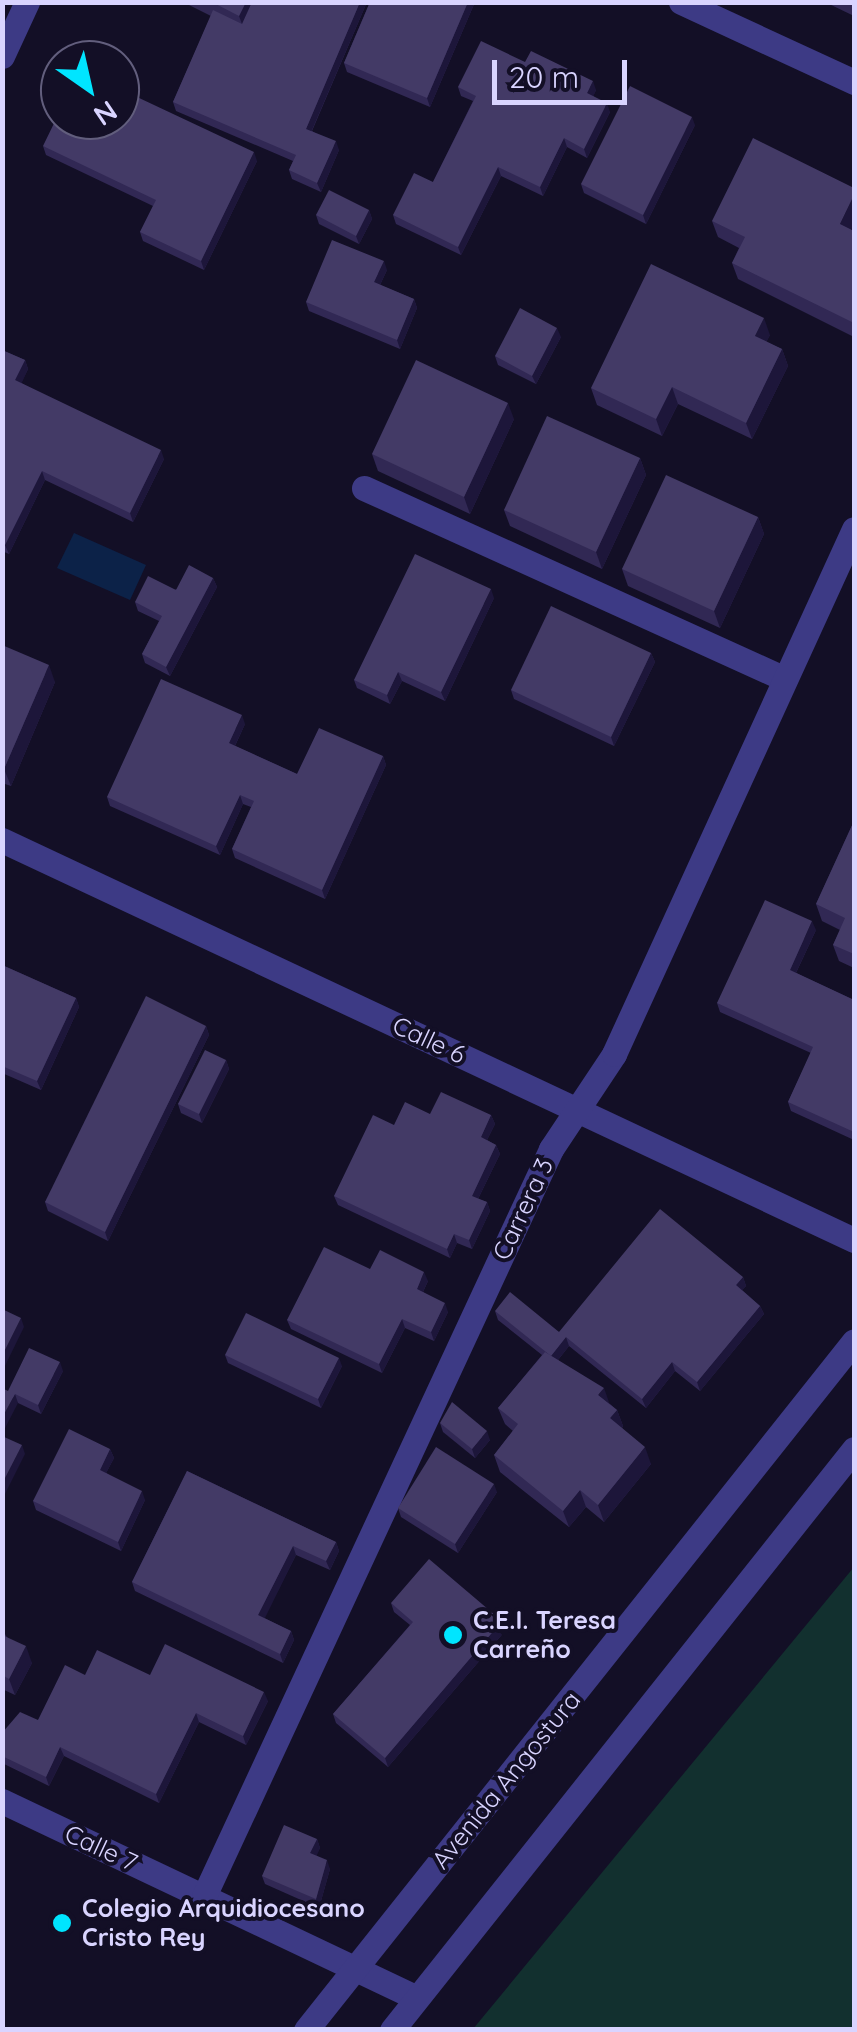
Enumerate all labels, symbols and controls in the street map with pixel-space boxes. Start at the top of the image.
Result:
north arrow [40,40,140,140]
scale bar [497,40,632,102]
text: 20 m [509,58,579,96]
text: N [88,93,124,134]
street label: Calle 6 [388,1010,470,1070]
street label: Carrera 3 [486,1153,560,1265]
place label: C.E.I. Teresa Carreño [473,1606,616,1665]
marker: C.E.I. Teresa Carreño [442,1624,464,1646]
street label: Avenida Angostura [425,1685,587,1875]
street label: Calle 7 [60,1818,142,1878]
place label: Colegio Arquidiocesano Cristo Rey [82,1894,365,1953]
marker: Colegio Arquidiocesano Cristo Rey [51,1912,73,1934]

